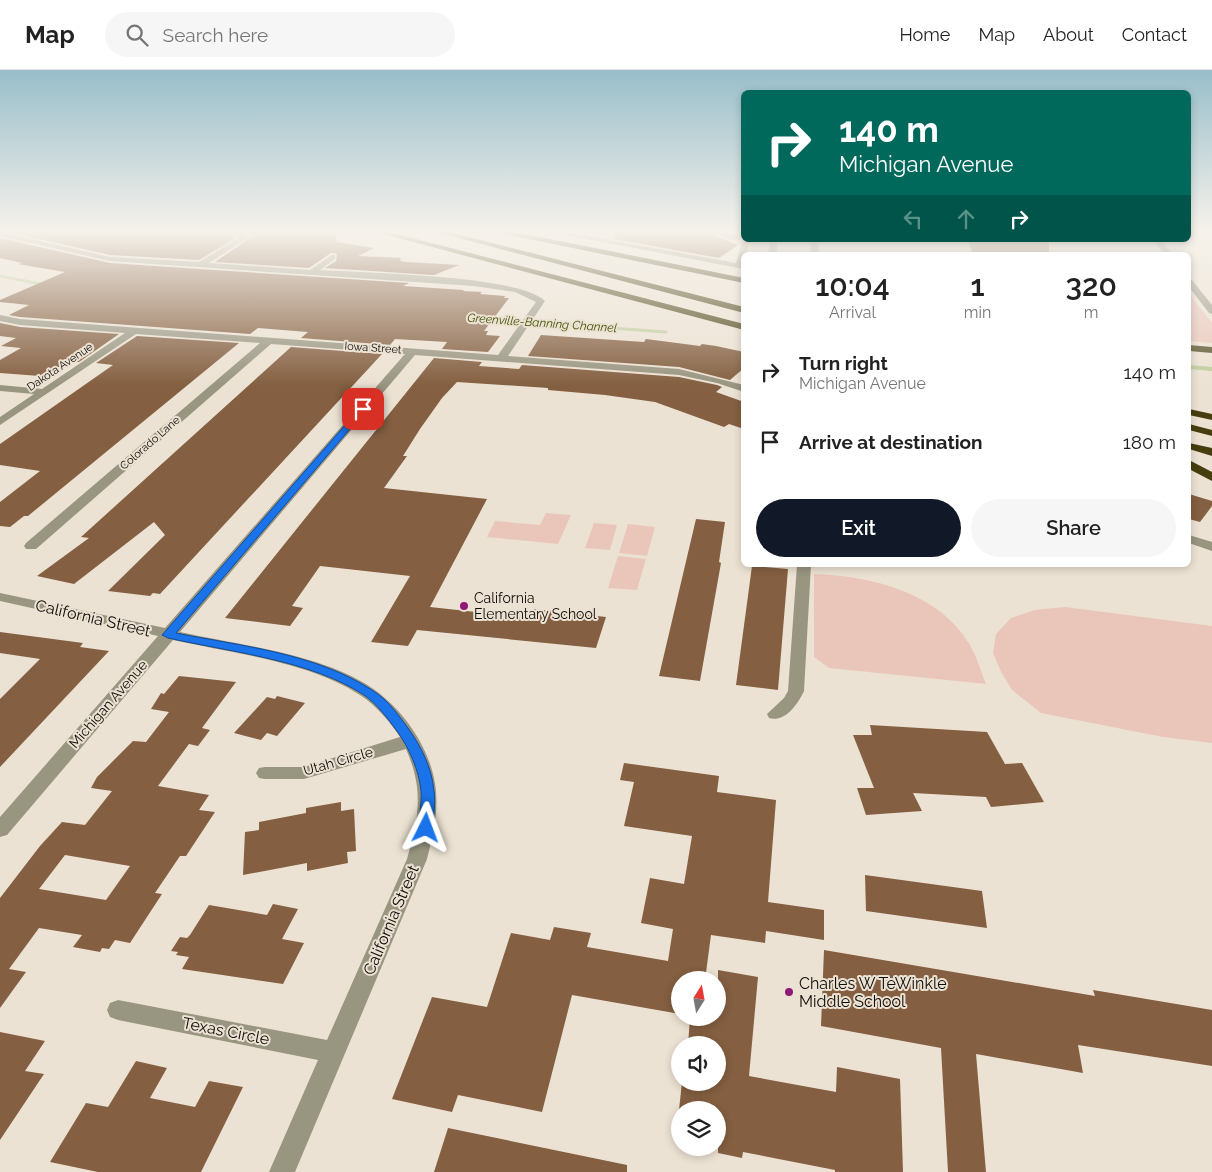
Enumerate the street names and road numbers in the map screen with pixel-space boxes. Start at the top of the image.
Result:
street label: Dakota Avenue [25,340,96,394]
street label: Iowa Street [344,340,402,356]
street label: Colorado Lane [117,413,183,472]
street label: California Street [34,596,153,641]
street label: Michigan Avenue [66,657,150,751]
street label: Utah Circle [301,743,375,779]
street label: California Street [359,862,423,978]
street label: Texas Circle [181,1013,271,1049]

